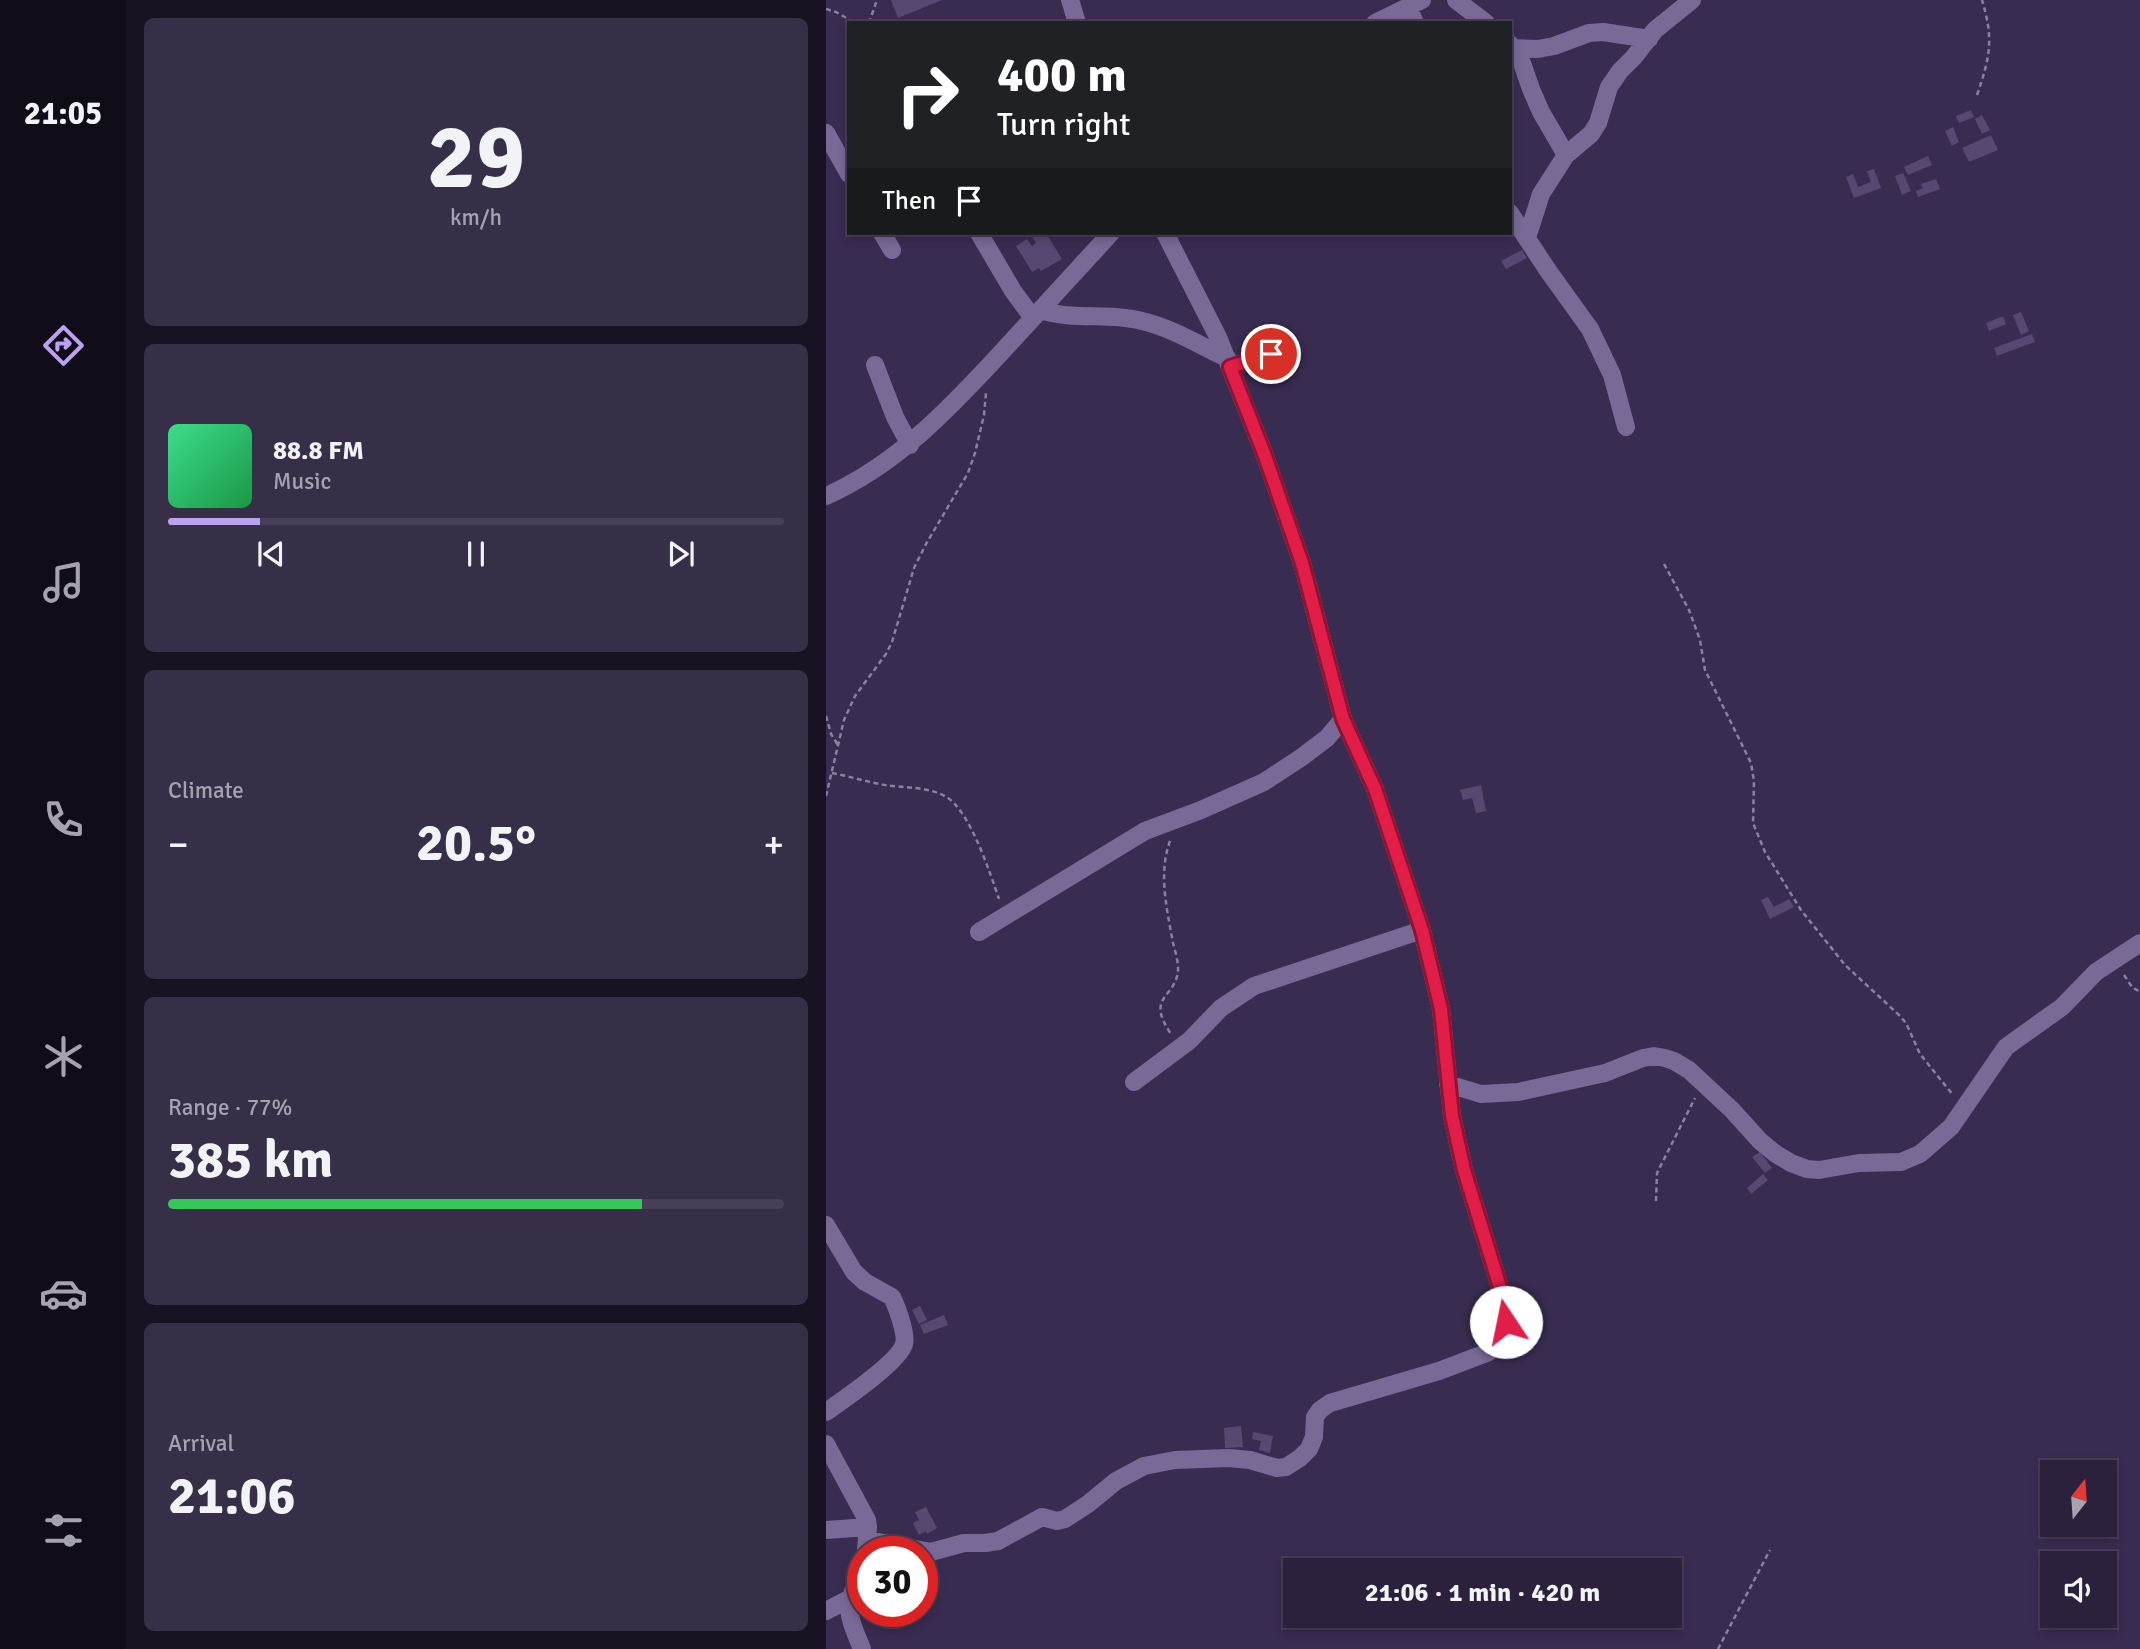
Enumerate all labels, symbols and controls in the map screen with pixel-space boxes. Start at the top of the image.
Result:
text: 400 m [997,45,1127,105]
icon: right [882,49,973,140]
text: 21:05 [24,94,102,133]
text: 29 [427,101,525,214]
text: Turn right [997,105,1130,144]
icon: arrive [950,182,988,220]
text: Then [882,185,936,217]
text: km/h [450,203,502,232]
icon: directions [39,321,88,370]
pin [1241,324,1301,384]
icon: arrive [1252,335,1290,373]
text: 88.8 FM [273,435,364,467]
text: Music [273,467,331,496]
icon: previous [252,535,290,573]
icon: pause [457,535,495,573]
icon: next [662,535,700,573]
icon: music [39,558,88,607]
text: Climate [168,776,244,805]
icon: phone [39,795,88,844]
text: 20.5° [416,811,536,875]
text: − [168,821,189,868]
text: + [763,821,784,868]
icon: climate [39,1032,88,1081]
text: Range · 77% [168,1093,292,1122]
text: 385 km [168,1128,333,1192]
icon: car [39,1269,88,1318]
position arrow [1469,1285,1543,1359]
text: Arrival [168,1429,234,1458]
north arrow [2040,1460,2118,1536]
map controls [2040,1460,2117,1628]
text: 21:06 [168,1464,296,1528]
icon: filters [39,1506,88,1555]
speed limit sign: 30 [847,1536,938,1627]
button: sound [2040,1551,2117,1628]
text: 21:06 · 1 min · 420 m [1365,1577,1600,1609]

